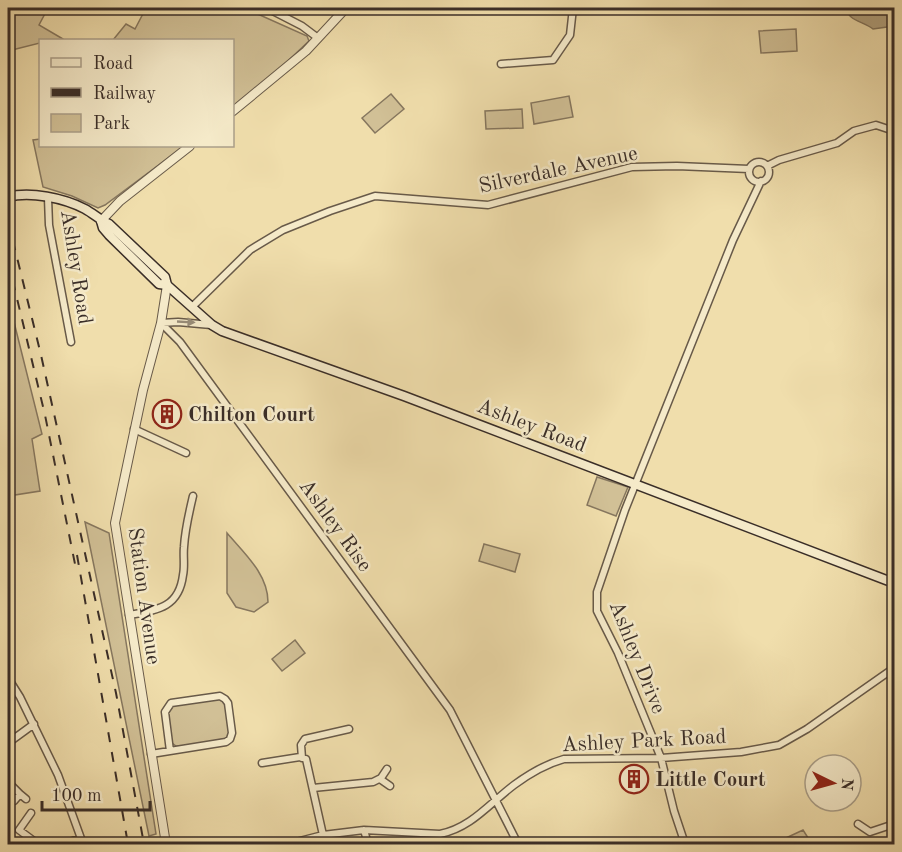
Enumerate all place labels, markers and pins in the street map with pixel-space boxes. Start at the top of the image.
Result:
building icon: Chilton Court [151,398,183,430]
place label: Chilton Court [188,405,315,426]
building icon: Little Court [618,763,650,795]
place label: Little Court [655,770,766,791]

